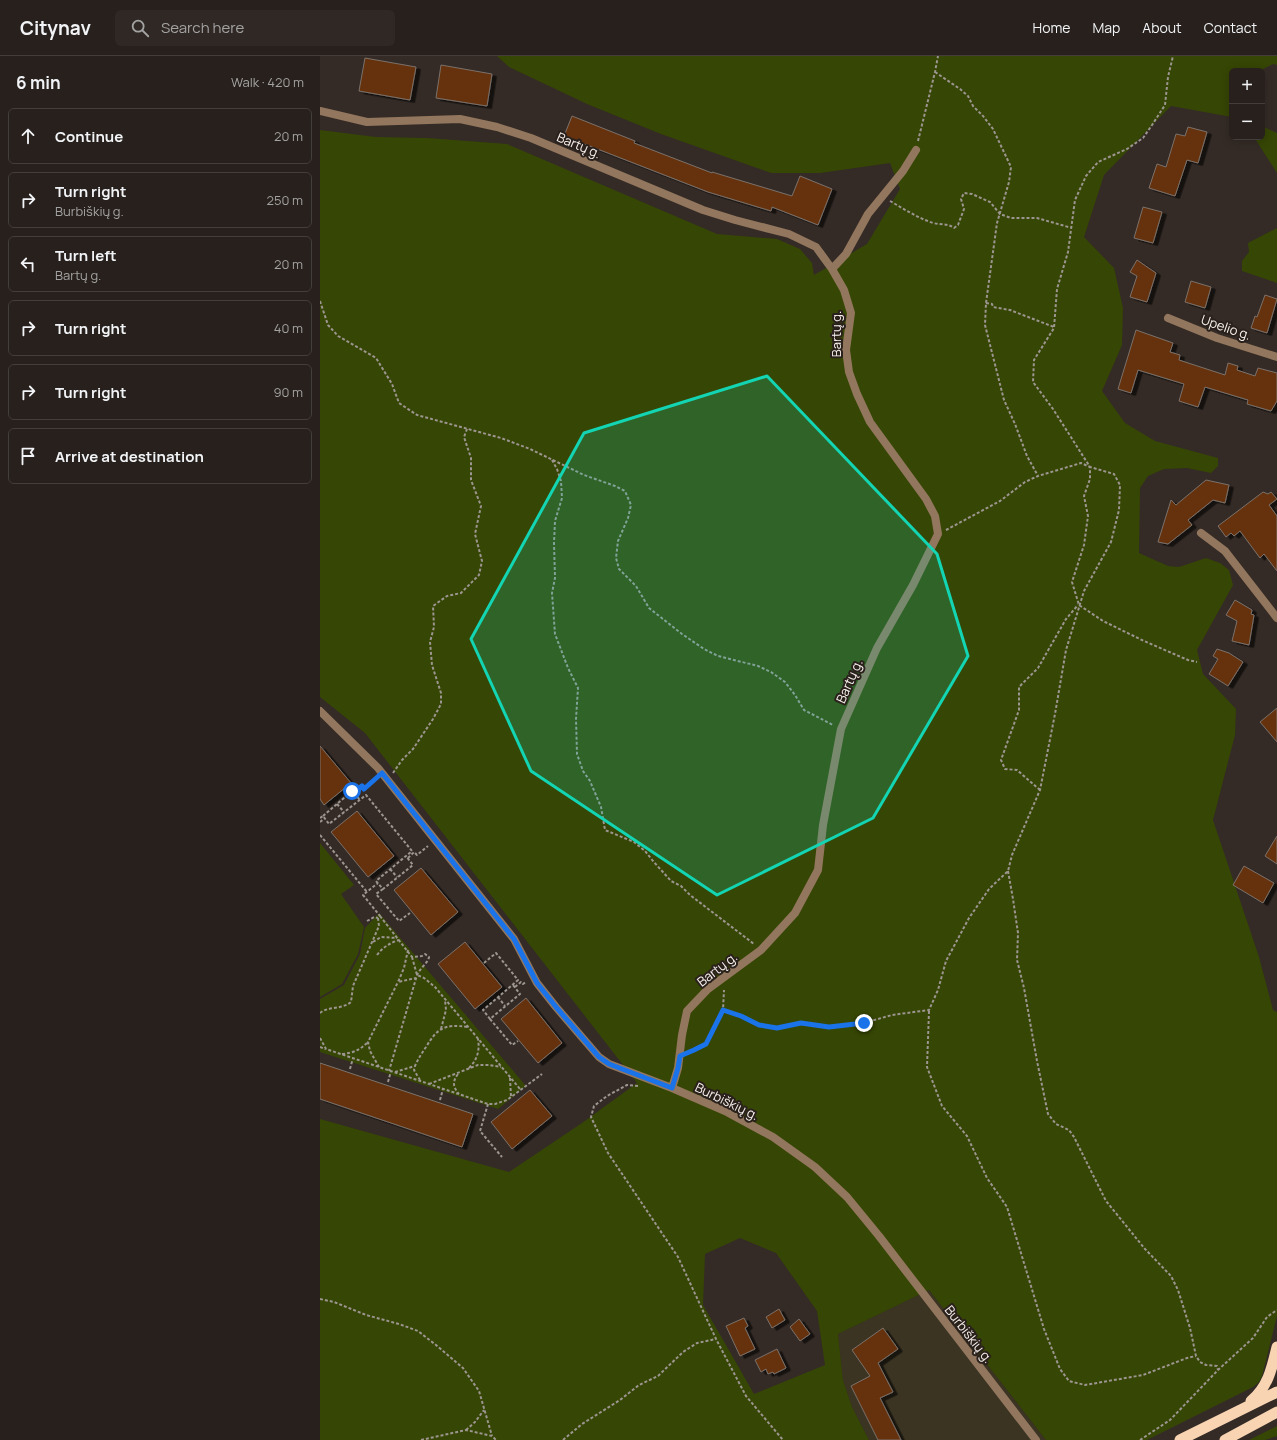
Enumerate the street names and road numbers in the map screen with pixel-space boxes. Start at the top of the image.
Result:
street label: Bartų g. [554,128,604,162]
street label: Upelio g. [1199,310,1253,344]
street label: Bartų g. [827,311,845,357]
street label: Bartų g. [831,656,867,706]
street label: Bartų g. [693,948,741,990]
street label: Burbiškių g. [692,1078,762,1124]
street label: Burbiškių g. [941,1301,997,1367]

